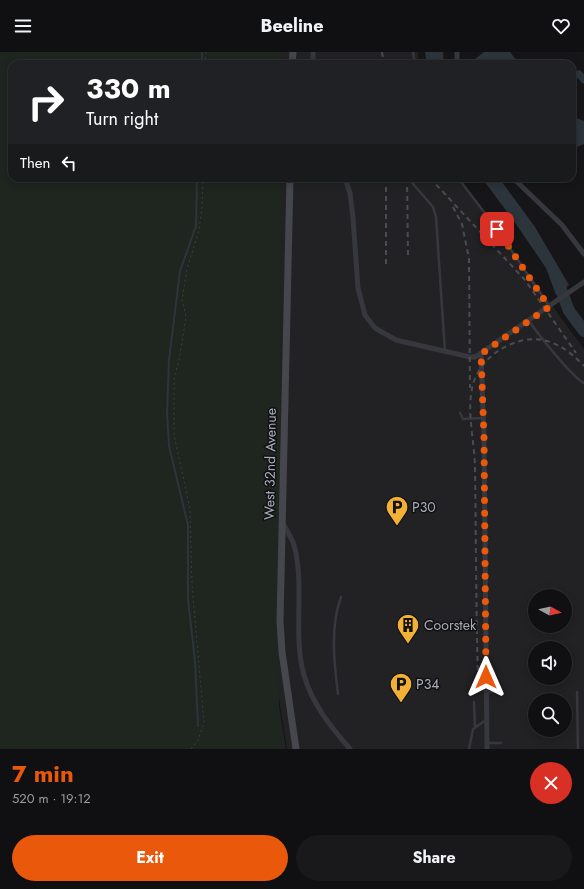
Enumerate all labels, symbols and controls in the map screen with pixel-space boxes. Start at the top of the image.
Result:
text: Beeline [260,13,324,39]
icon: menu [12,15,34,37]
icon: heart [550,15,572,37]
text: 330 m [86,68,171,109]
icon: right [20,76,72,128]
text: Turn right [86,106,158,132]
text: Then [20,152,50,174]
icon: left [58,152,80,174]
pin [480,212,514,246]
icon: arrive [486,218,508,240]
street label: West 32nd Avenue [259,408,281,520]
parking icon: P30 [384,494,410,527]
place label: P30 [412,497,436,517]
north arrow [528,589,572,633]
map controls [528,589,572,737]
building icon: Coorstek [395,612,421,645]
place label: Coorstek [424,615,477,635]
button: sound [528,641,572,685]
position arrow [465,656,507,698]
parking icon: P34 [388,671,414,704]
place label: P34 [416,674,439,694]
button: search [528,693,572,737]
text: 7 min [12,756,74,791]
button: close [530,762,572,804]
text: 520 m · 19:12 [12,789,91,808]
button: Exit [12,835,288,881]
button: Share [296,835,572,881]

